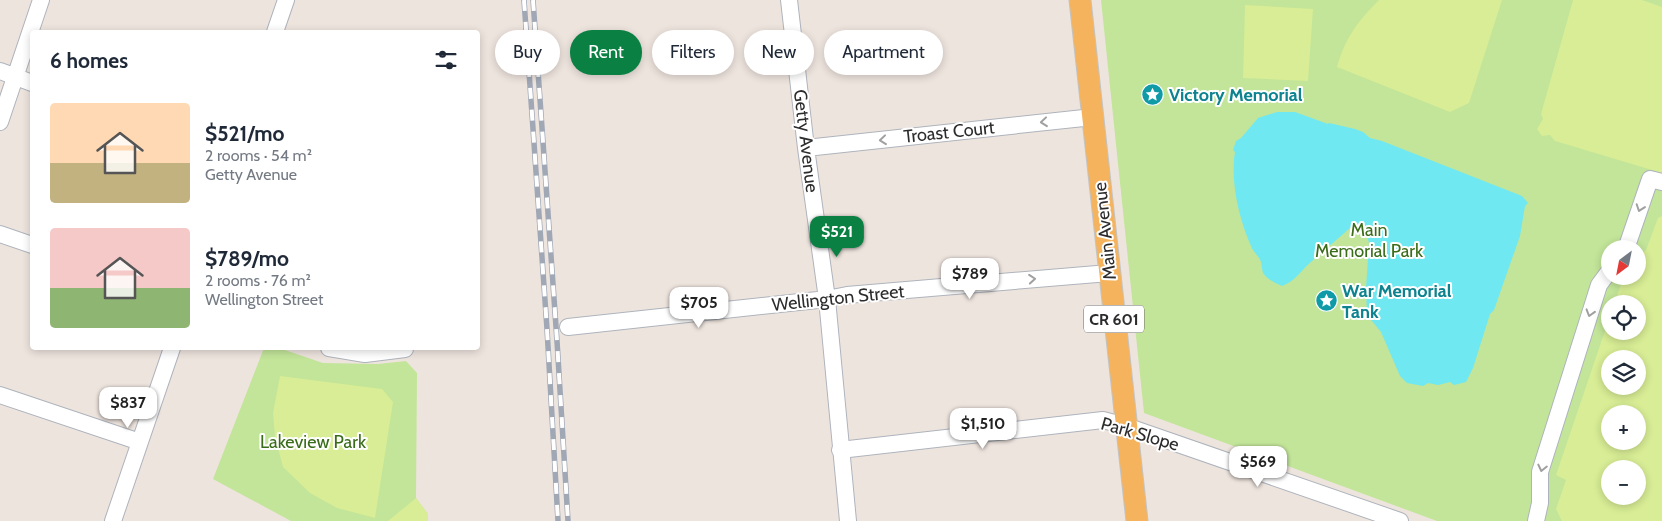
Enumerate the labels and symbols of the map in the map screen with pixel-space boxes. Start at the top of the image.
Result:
place icon: Victory Memorial [1141,83,1165,107]
place label: Victory Memorial [1169,84,1303,106]
street label: Getty Avenue [789,88,823,194]
street label: Troast Court [902,116,996,148]
one-way arrow [1040,116,1048,127]
one-way arrow [878,134,886,145]
street label: Main Avenue [1089,181,1121,281]
one-way arrow [1636,203,1646,212]
pin: $521 [807,216,867,258]
park label: Main Memorial Park [1315,219,1424,262]
north arrow [1601,240,1646,285]
pin: $789 [940,258,1000,300]
one-way arrow [1028,274,1036,285]
street label: Wellington Street [771,280,905,316]
place label: War Memorial Tank [1342,280,1452,323]
pin: $705 [669,286,729,329]
place icon: War Memorial Tank [1314,289,1338,313]
road number: CR 601 [1084,306,1144,332]
one-way arrow [1585,308,1595,317]
pin: $837 [98,386,158,429]
pin: $1,510 [942,408,1024,450]
street label: Park Slope [1098,412,1182,456]
park label: Lakeview Park [260,431,367,453]
pin: $569 [1228,446,1288,488]
one-way arrow [1537,464,1548,473]

